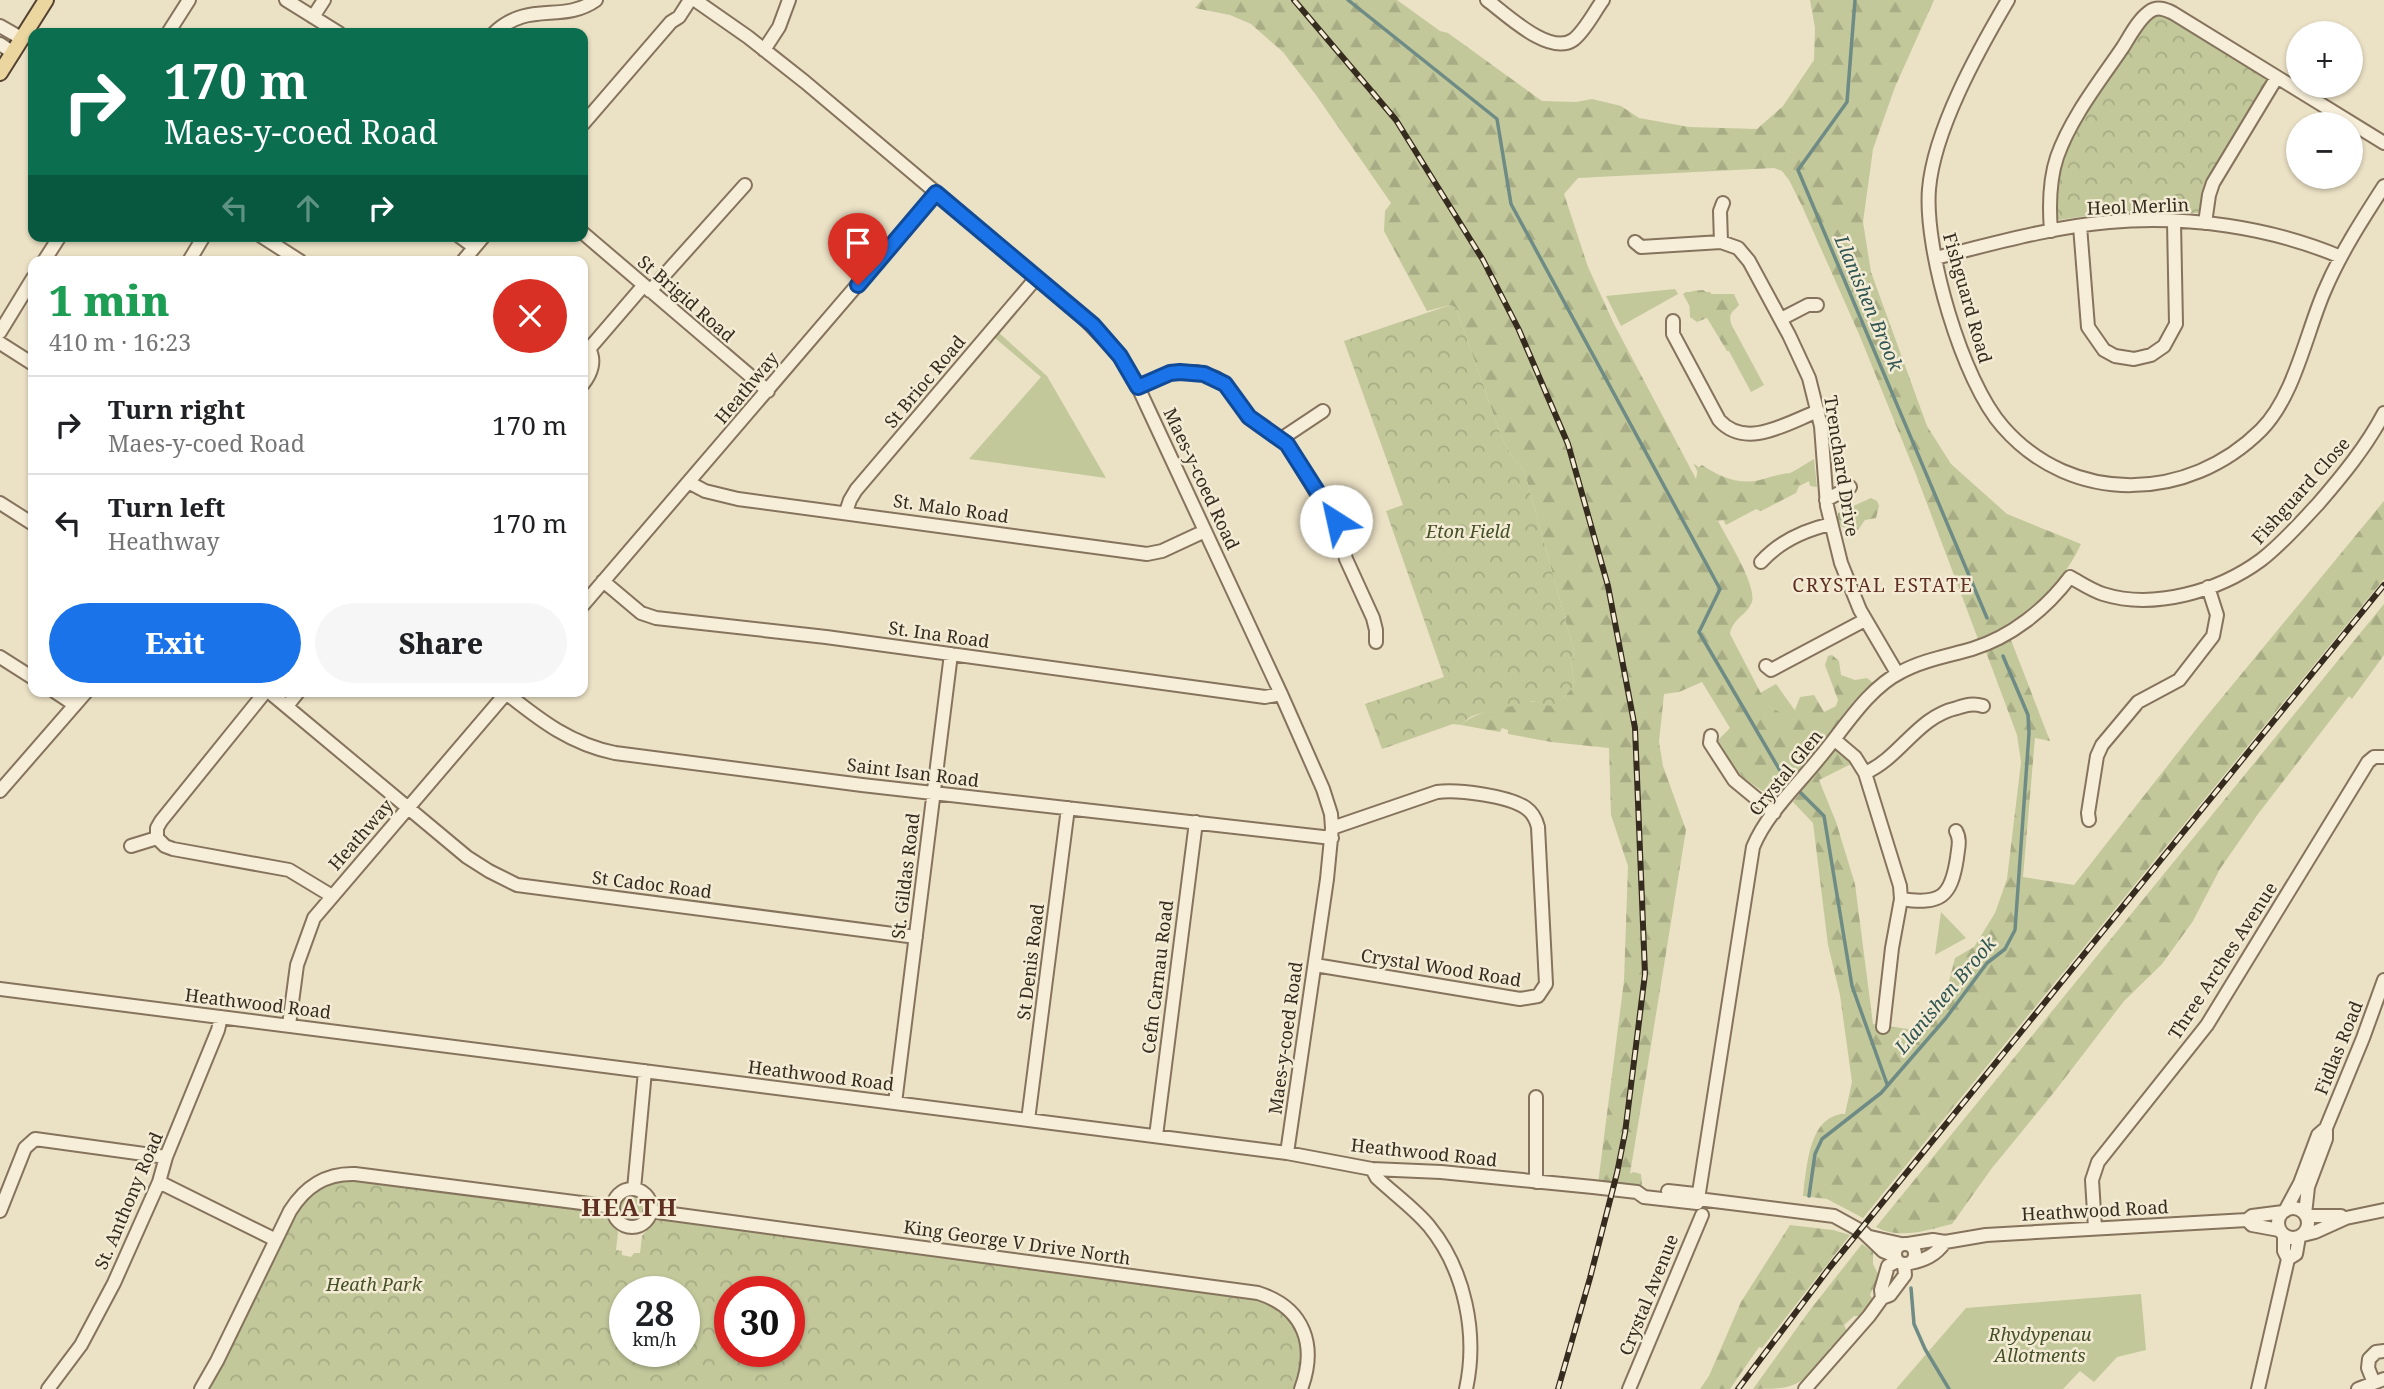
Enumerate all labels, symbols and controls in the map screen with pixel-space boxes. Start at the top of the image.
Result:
map controls [2286,21,2363,189]
button: + [2286,21,2363,98]
text: 170 m [164,47,308,113]
icon: right [49,56,140,147]
text: Maes-y-coed Road [164,110,438,153]
button: − [2286,112,2363,189]
icon: left [216,189,254,227]
icon: ahead [289,189,327,227]
icon: right [362,189,400,227]
street label: Heol Merlin [2086,192,2190,220]
pin [828,213,888,285]
icon: arrive [839,224,877,262]
water label: Llanishen Brook [1828,230,1910,376]
street label: Fishguard Road [1938,230,1998,366]
street label: St Brigid Road [633,249,740,347]
text: 1 min [49,271,170,328]
button: close [493,279,567,353]
text: 410 m · 16:23 [49,326,191,358]
street label: St Brioc Road [878,330,970,433]
street label: Heathway [709,346,784,428]
text: Turn right [108,391,245,427]
street label: Trenchard Drive [1819,393,1865,538]
street label: Maes-y-coed Road [1158,404,1245,553]
icon: right [49,406,87,444]
text: 170 m [492,407,567,443]
text: Maes-y-coed Road [108,427,305,459]
street label: Fishguard Close [2246,432,2355,549]
position arrow [1299,484,1373,558]
street label: St. Malo Road [892,488,1010,528]
text: Turn left [108,489,225,525]
icon: left [49,504,87,542]
text: 170 m [492,505,567,541]
park label: Eton Field [1425,519,1511,543]
text: Heathway [108,525,220,557]
district label: CRYSTAL ESTATE [1792,572,1974,598]
button: Exit [49,603,301,683]
button: Share [315,603,567,683]
street label: St. Ina Road [887,615,991,653]
street label: Crystal Glen [1743,724,1828,820]
street label: Saint Isan Road [846,752,981,792]
street label: Heathway [323,793,398,875]
street label: St. Gildas Road [885,811,925,940]
street label: St Cadoc Road [591,865,713,903]
street label: Three Arches Avenue [2162,877,2282,1044]
street label: Cefn Carnau Road [1136,899,1178,1055]
street label: St Denis Road [1011,902,1049,1021]
water label: Llanishen Brook [1888,930,2002,1060]
street label: Crystal Wood Road [1359,942,1523,992]
street label: Maes-y-coed Road [1262,960,1308,1116]
street label: Heathwood Road [184,982,333,1024]
street label: Fidlas Road [2308,997,2368,1098]
street label: Heathwood Road [747,1054,896,1096]
street label: St. Anthony Road [88,1128,168,1273]
street label: Heathwood Road [1350,1132,1499,1172]
district label: HEATH [581,1190,679,1223]
street label: Heathwood Road [2021,1194,2169,1226]
street label: King George V Drive North [902,1214,1132,1270]
street label: Crystal Avenue [1613,1230,1683,1359]
park label: Heath Park [325,1272,423,1296]
speed limit sign: 30 [714,1276,805,1367]
text: 28 [635,1289,674,1336]
park label: Rhydypenau Allotments [1987,1322,2092,1367]
text: km/h [632,1327,677,1351]

